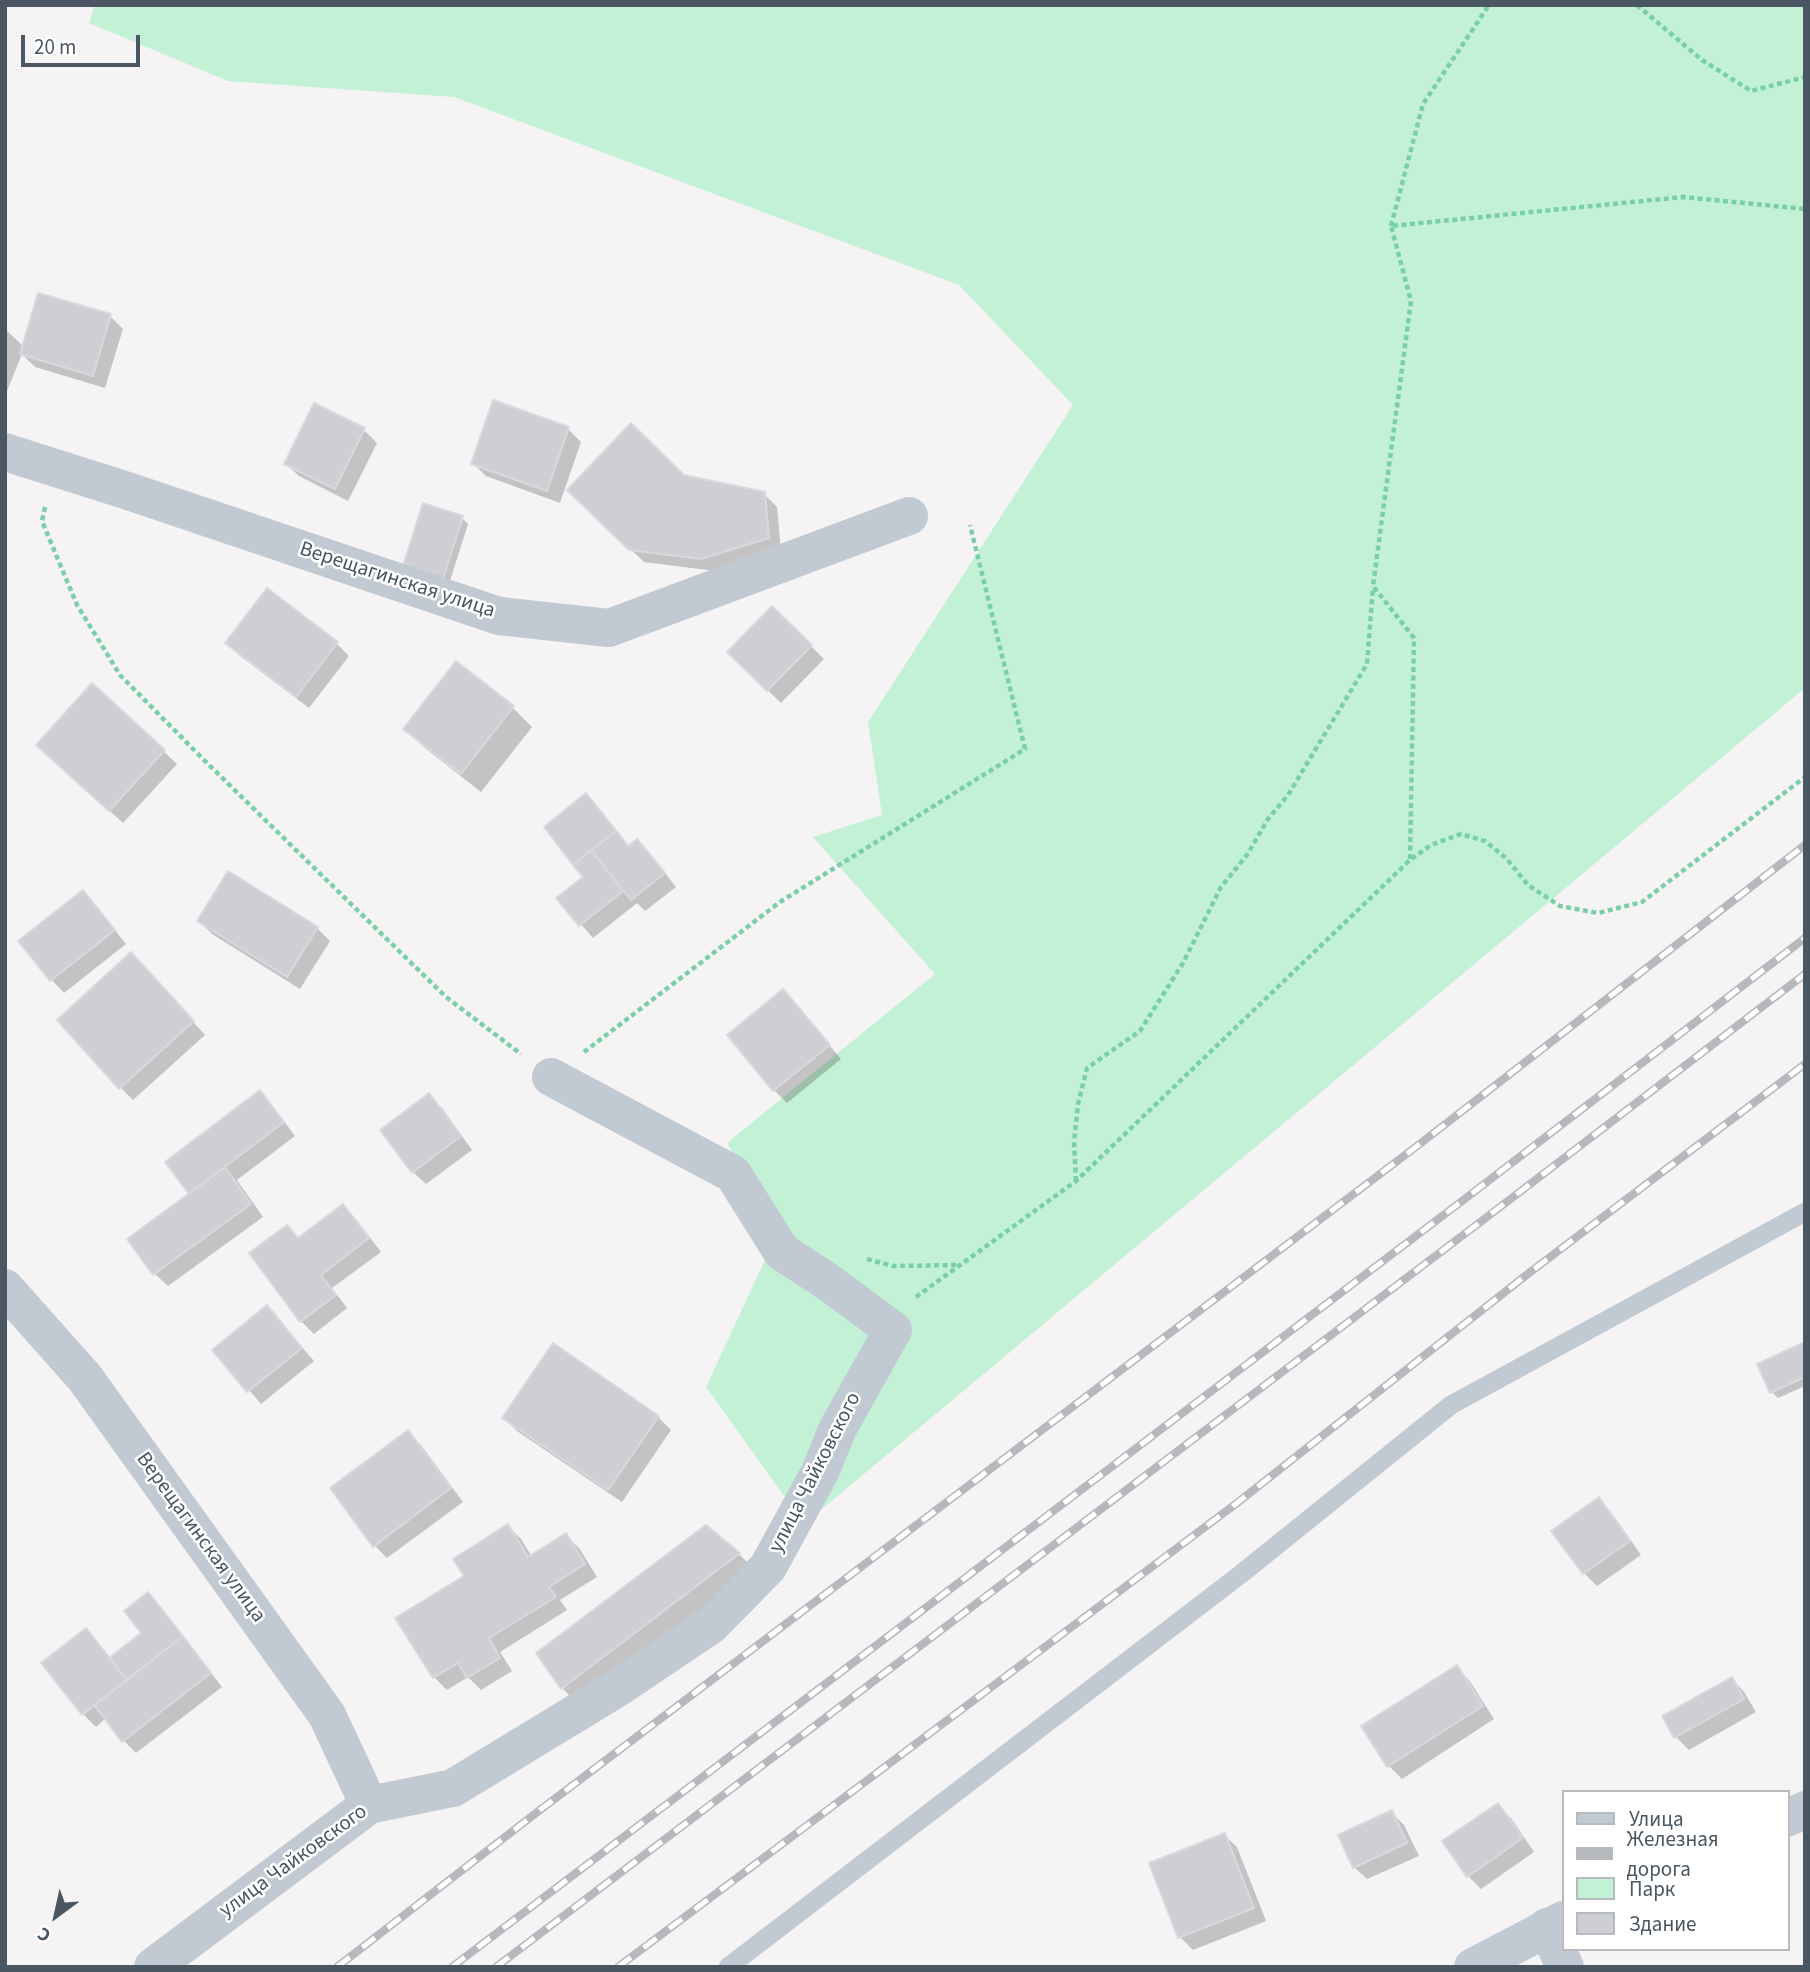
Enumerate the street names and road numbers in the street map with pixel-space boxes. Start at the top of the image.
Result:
street label: Верещагинская улица [296,537,498,625]
street label: улица Чайковского [765,1389,867,1557]
street label: Верещагинская улица [130,1448,270,1628]
street label: улица Чайковского [215,1800,373,1924]

